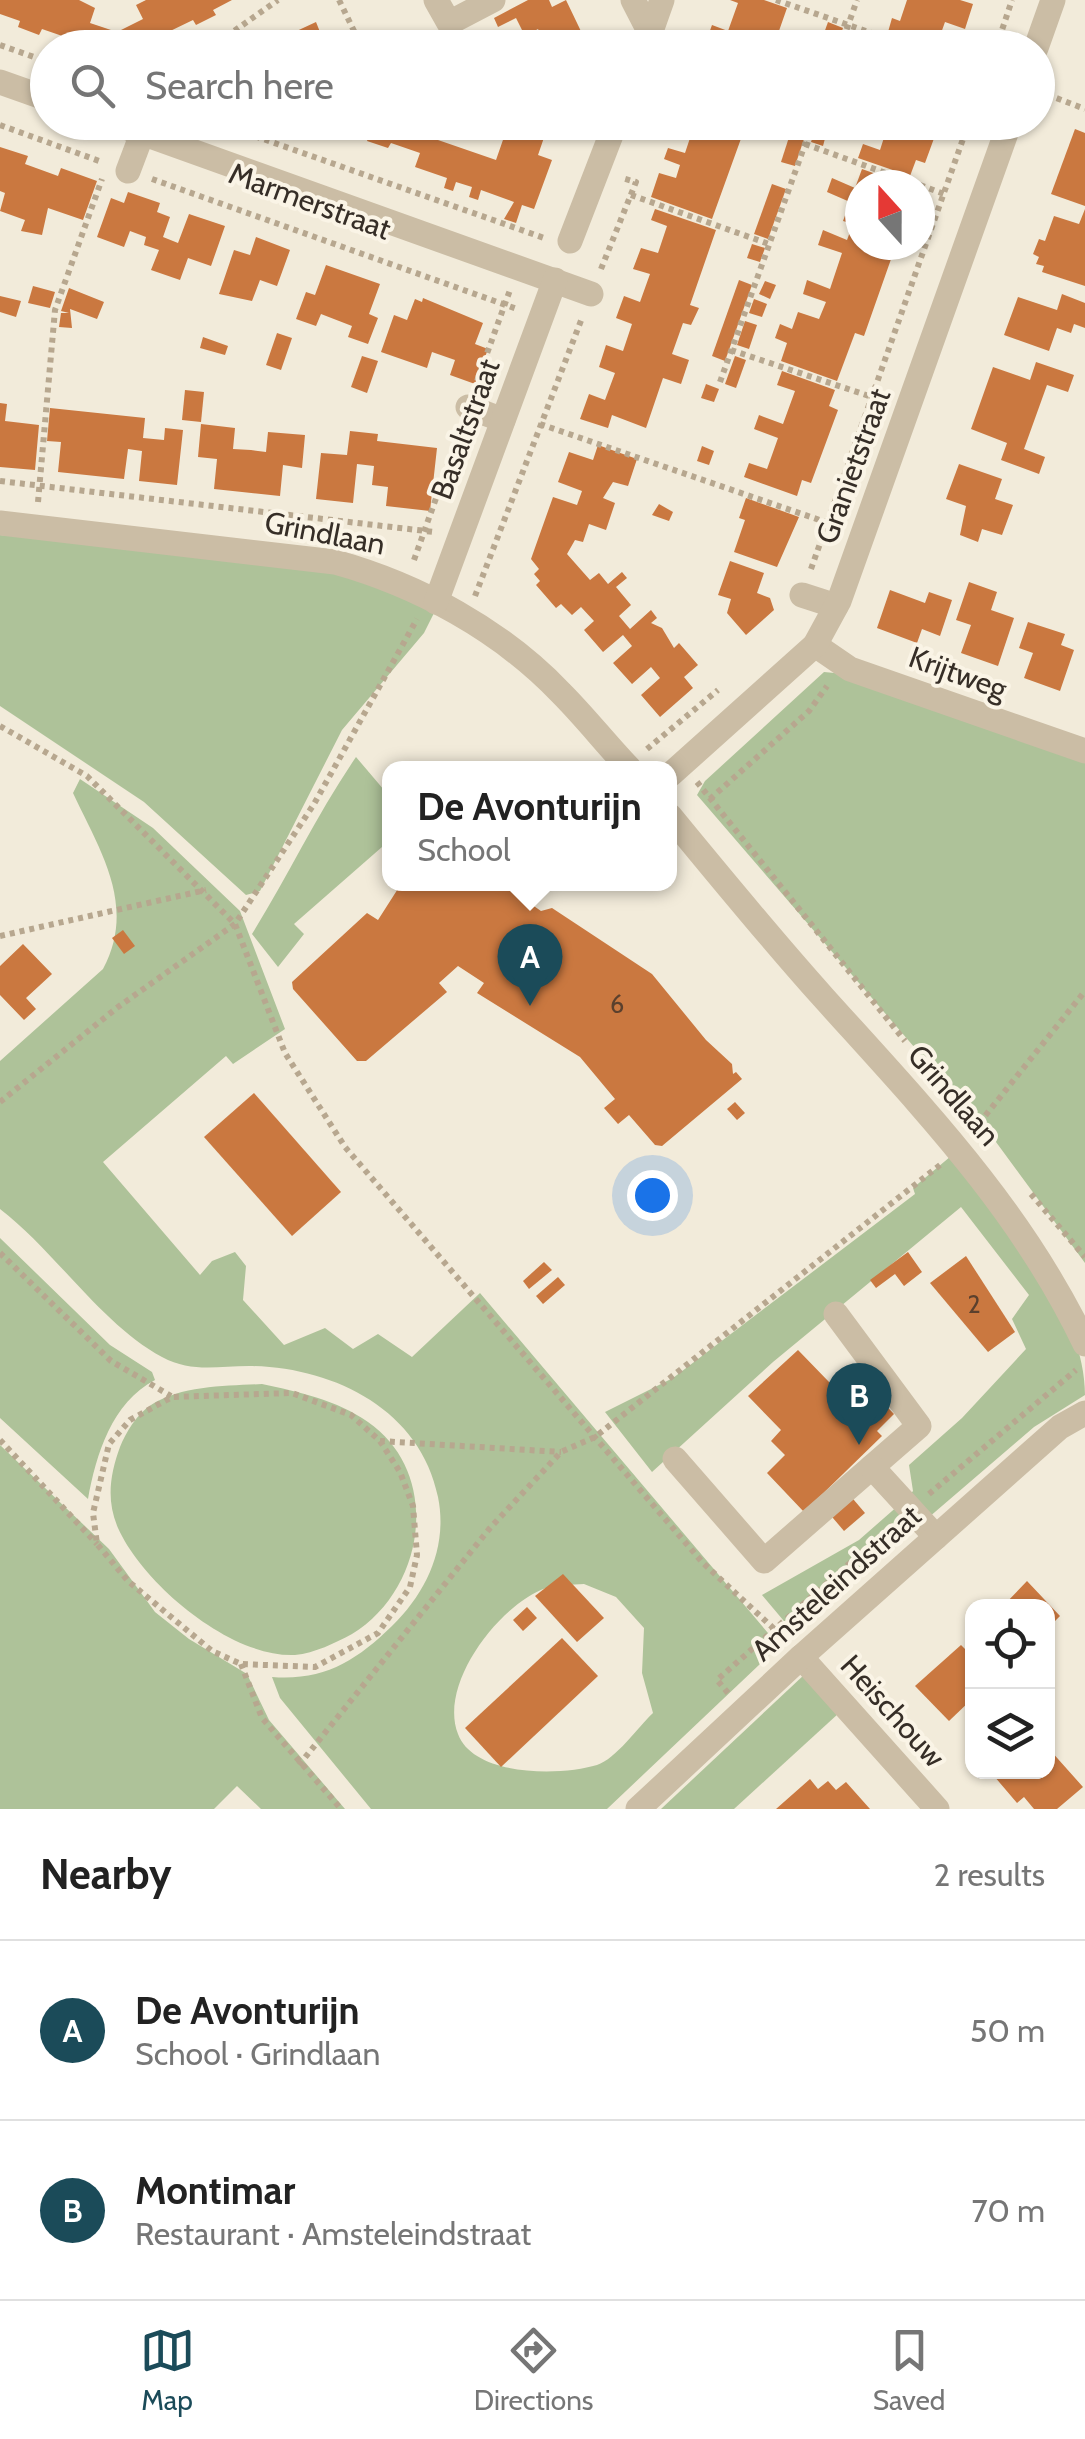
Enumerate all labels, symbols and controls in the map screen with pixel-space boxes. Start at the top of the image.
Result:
search box [30,30,1055,140]
icon: search [65,58,120,113]
text: Search here [145,62,334,109]
street label: Marmerstraat [224,155,396,247]
north arrow [845,170,935,260]
street label: Basaltstraat [423,354,507,504]
street label: Granietstraat [808,383,898,549]
street label: Grindlaan [262,503,388,563]
street label: Krijtweg [904,638,1013,708]
popup [382,761,677,891]
text: De Avonturijn [417,783,642,830]
text: School [417,830,511,869]
pin: A [498,924,562,1006]
house number: 6 [610,989,624,1019]
street label: Grindlaan [900,1037,1008,1153]
your location [627,1170,678,1221]
house number: 2 [967,1289,981,1319]
pin: B [826,1362,892,1445]
street label: Amsteleindstraat [744,1497,928,1669]
map controls [965,1599,1055,1779]
button: locate [965,1599,1055,1689]
street label: Heischouw [833,1647,953,1775]
button: layers [965,1689,1055,1779]
text: Nearby [40,1848,172,1900]
text: 2 results [934,1855,1045,1894]
text: De Avonturijn [135,1987,359,2034]
text: A [62,2011,83,2050]
text: 50 m [970,2011,1045,2050]
text: School · Grindlaan [135,2034,380,2073]
text: Montimar [135,2167,295,2214]
text: B [62,2191,83,2230]
text: 70 m [972,2191,1045,2230]
text: Restaurant · Amsteleindstraat [135,2214,531,2253]
tab: Map [140,2323,195,2417]
tab: Directions [474,2323,593,2417]
tab: Saved [873,2323,945,2417]

